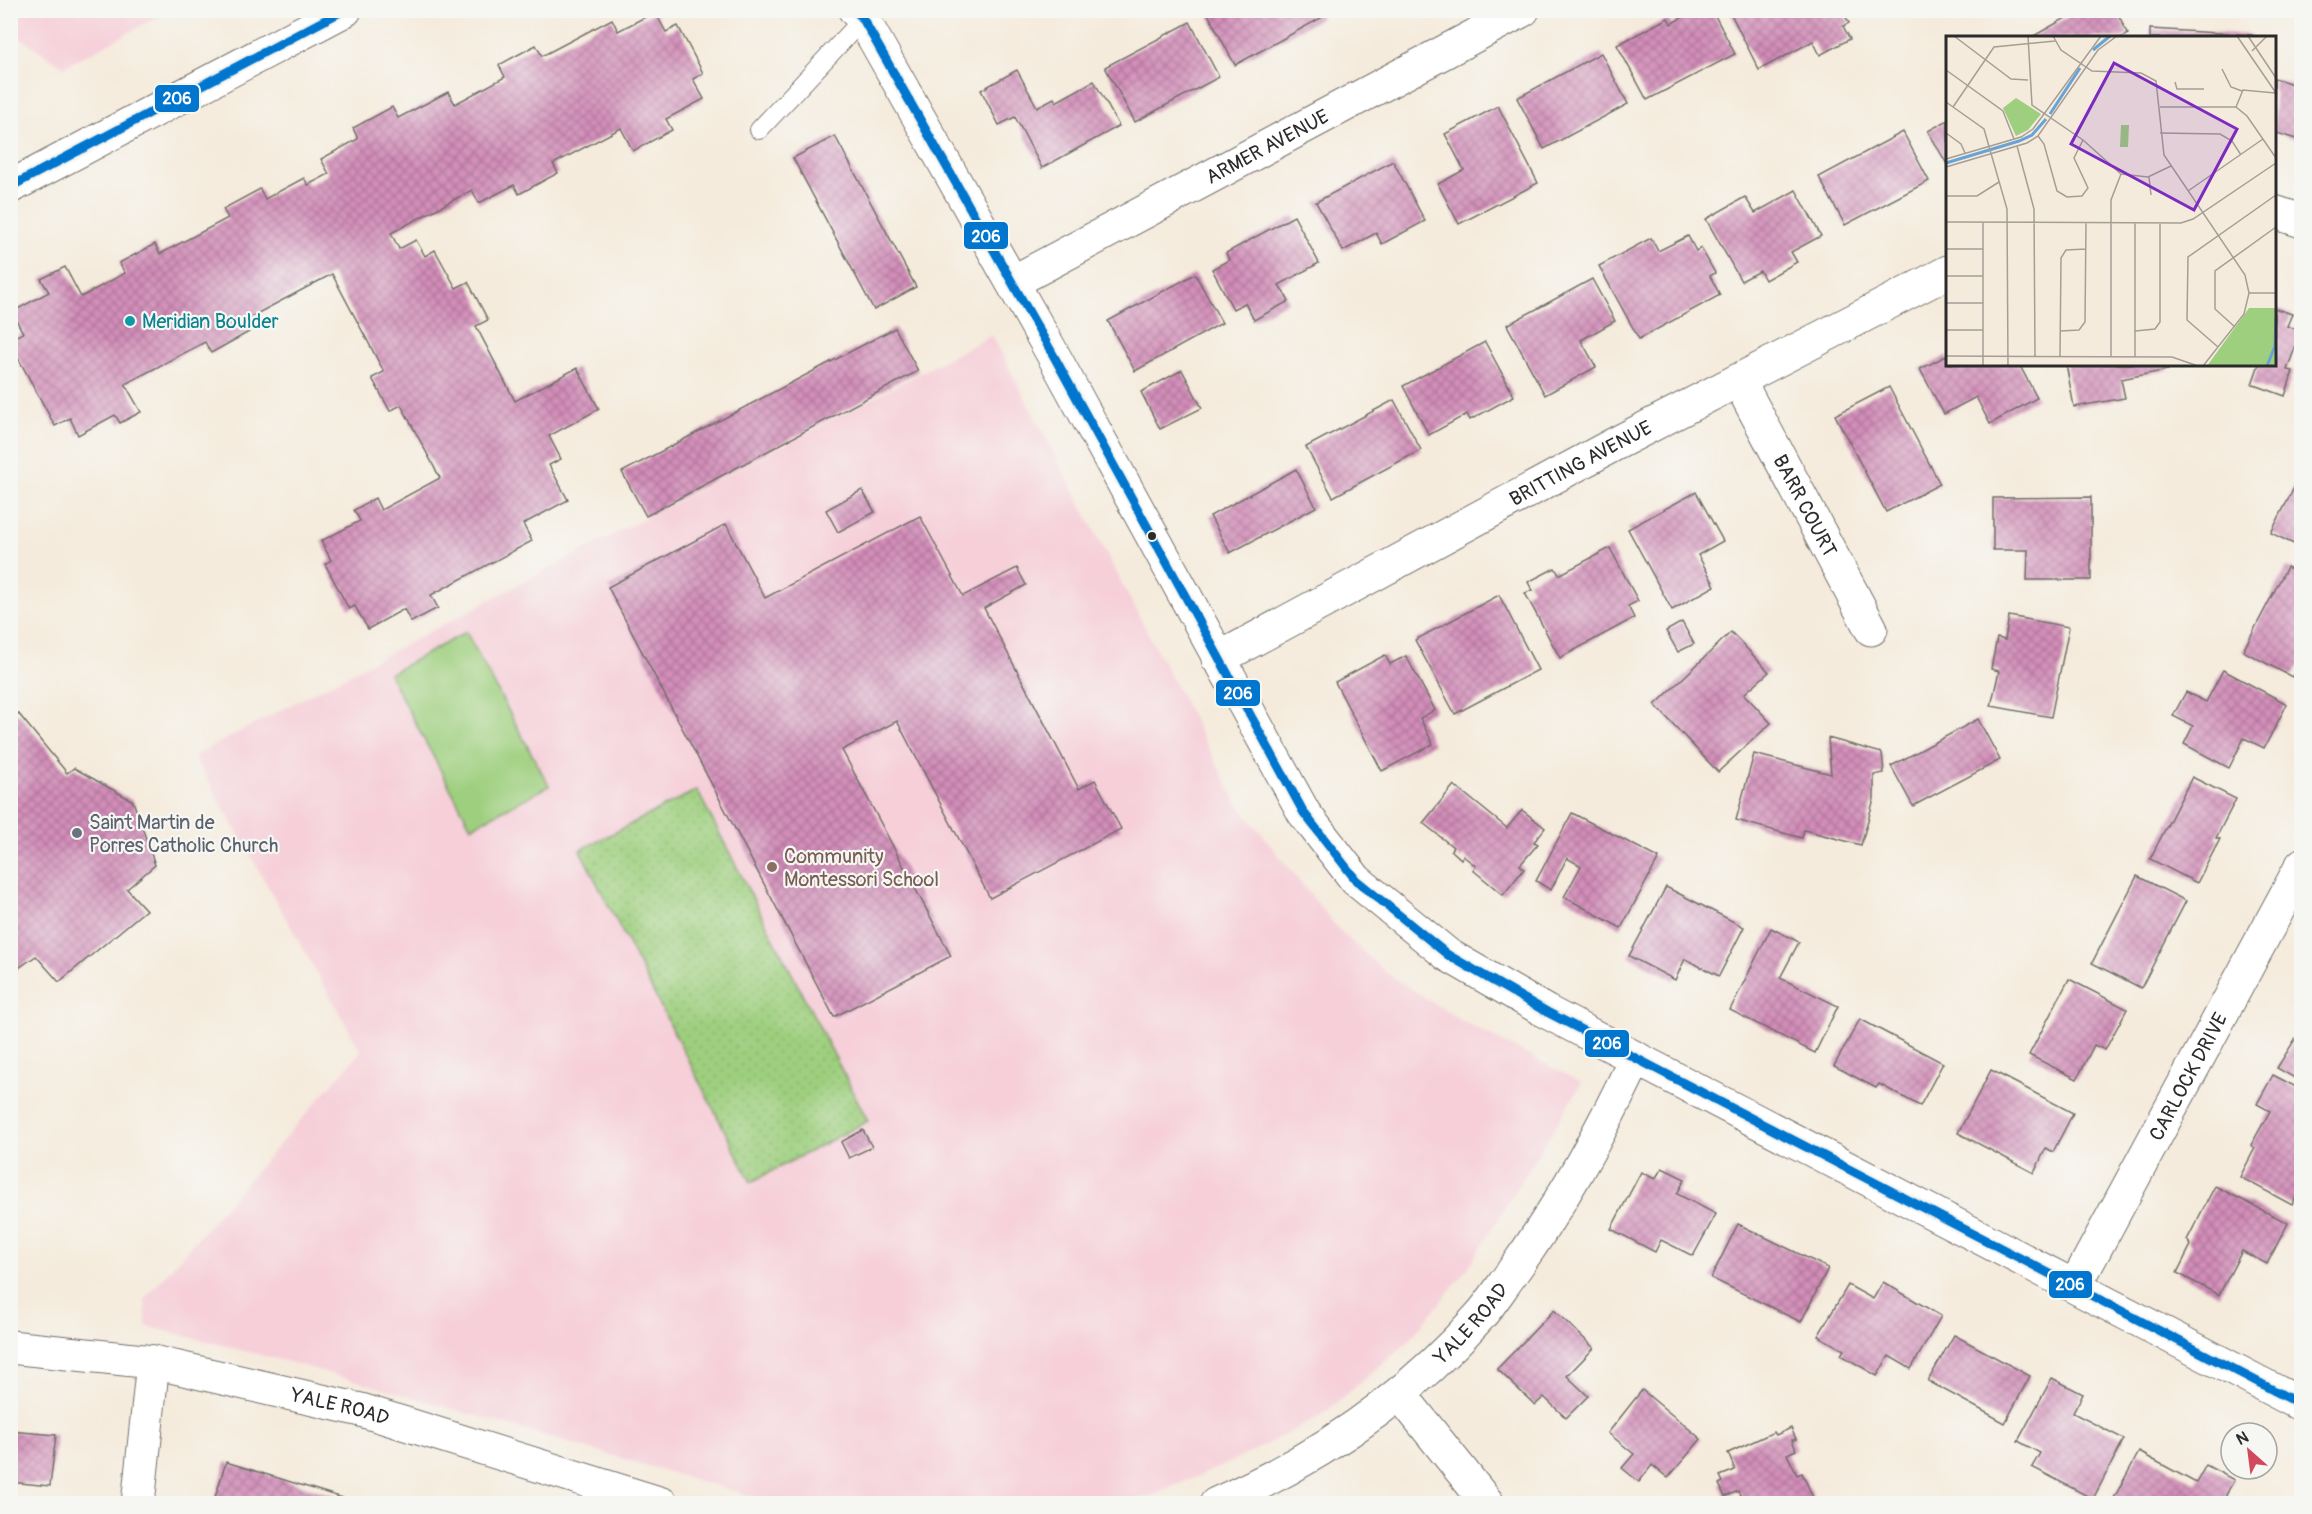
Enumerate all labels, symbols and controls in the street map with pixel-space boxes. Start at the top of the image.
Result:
inset map [1946,36,2276,366]
line badge: 206 [154,84,200,113]
text: 206 [162,89,192,109]
street label: ARMER AVENUE [1202,104,1333,190]
line badge: 206 [963,221,1009,250]
text: 206 [971,227,1001,247]
place label: Meridian Boulder [142,309,279,334]
marker: Meridian Boulder [123,314,137,328]
street label: BRITTING AVENUE [1505,415,1656,512]
street label: BARR COURT [1767,450,1842,561]
unlabelled marker [1146,530,1158,542]
line badge: 206 [1215,679,1261,707]
text: 206 [1223,684,1253,704]
place label: Saint Martin de Porres Catholic Church [89,810,278,858]
marker: Saint Martin de Porres Catholic Church [70,826,84,840]
place label: Community Montessori School [784,844,939,892]
marker: Community Montessori School [765,860,779,874]
street label: CARLOCK DRIVE [2144,1008,2233,1145]
line badge: 206 [1584,1029,1630,1058]
text: 206 [1592,1034,1622,1054]
line badge: 206 [2048,1270,2093,1299]
text: 206 [2055,1275,2085,1295]
street label: YALE ROAD [1428,1278,1514,1370]
street label: YALE ROAD [287,1382,392,1431]
north arrow [2219,1421,2279,1481]
text: N [2233,1427,2252,1450]

